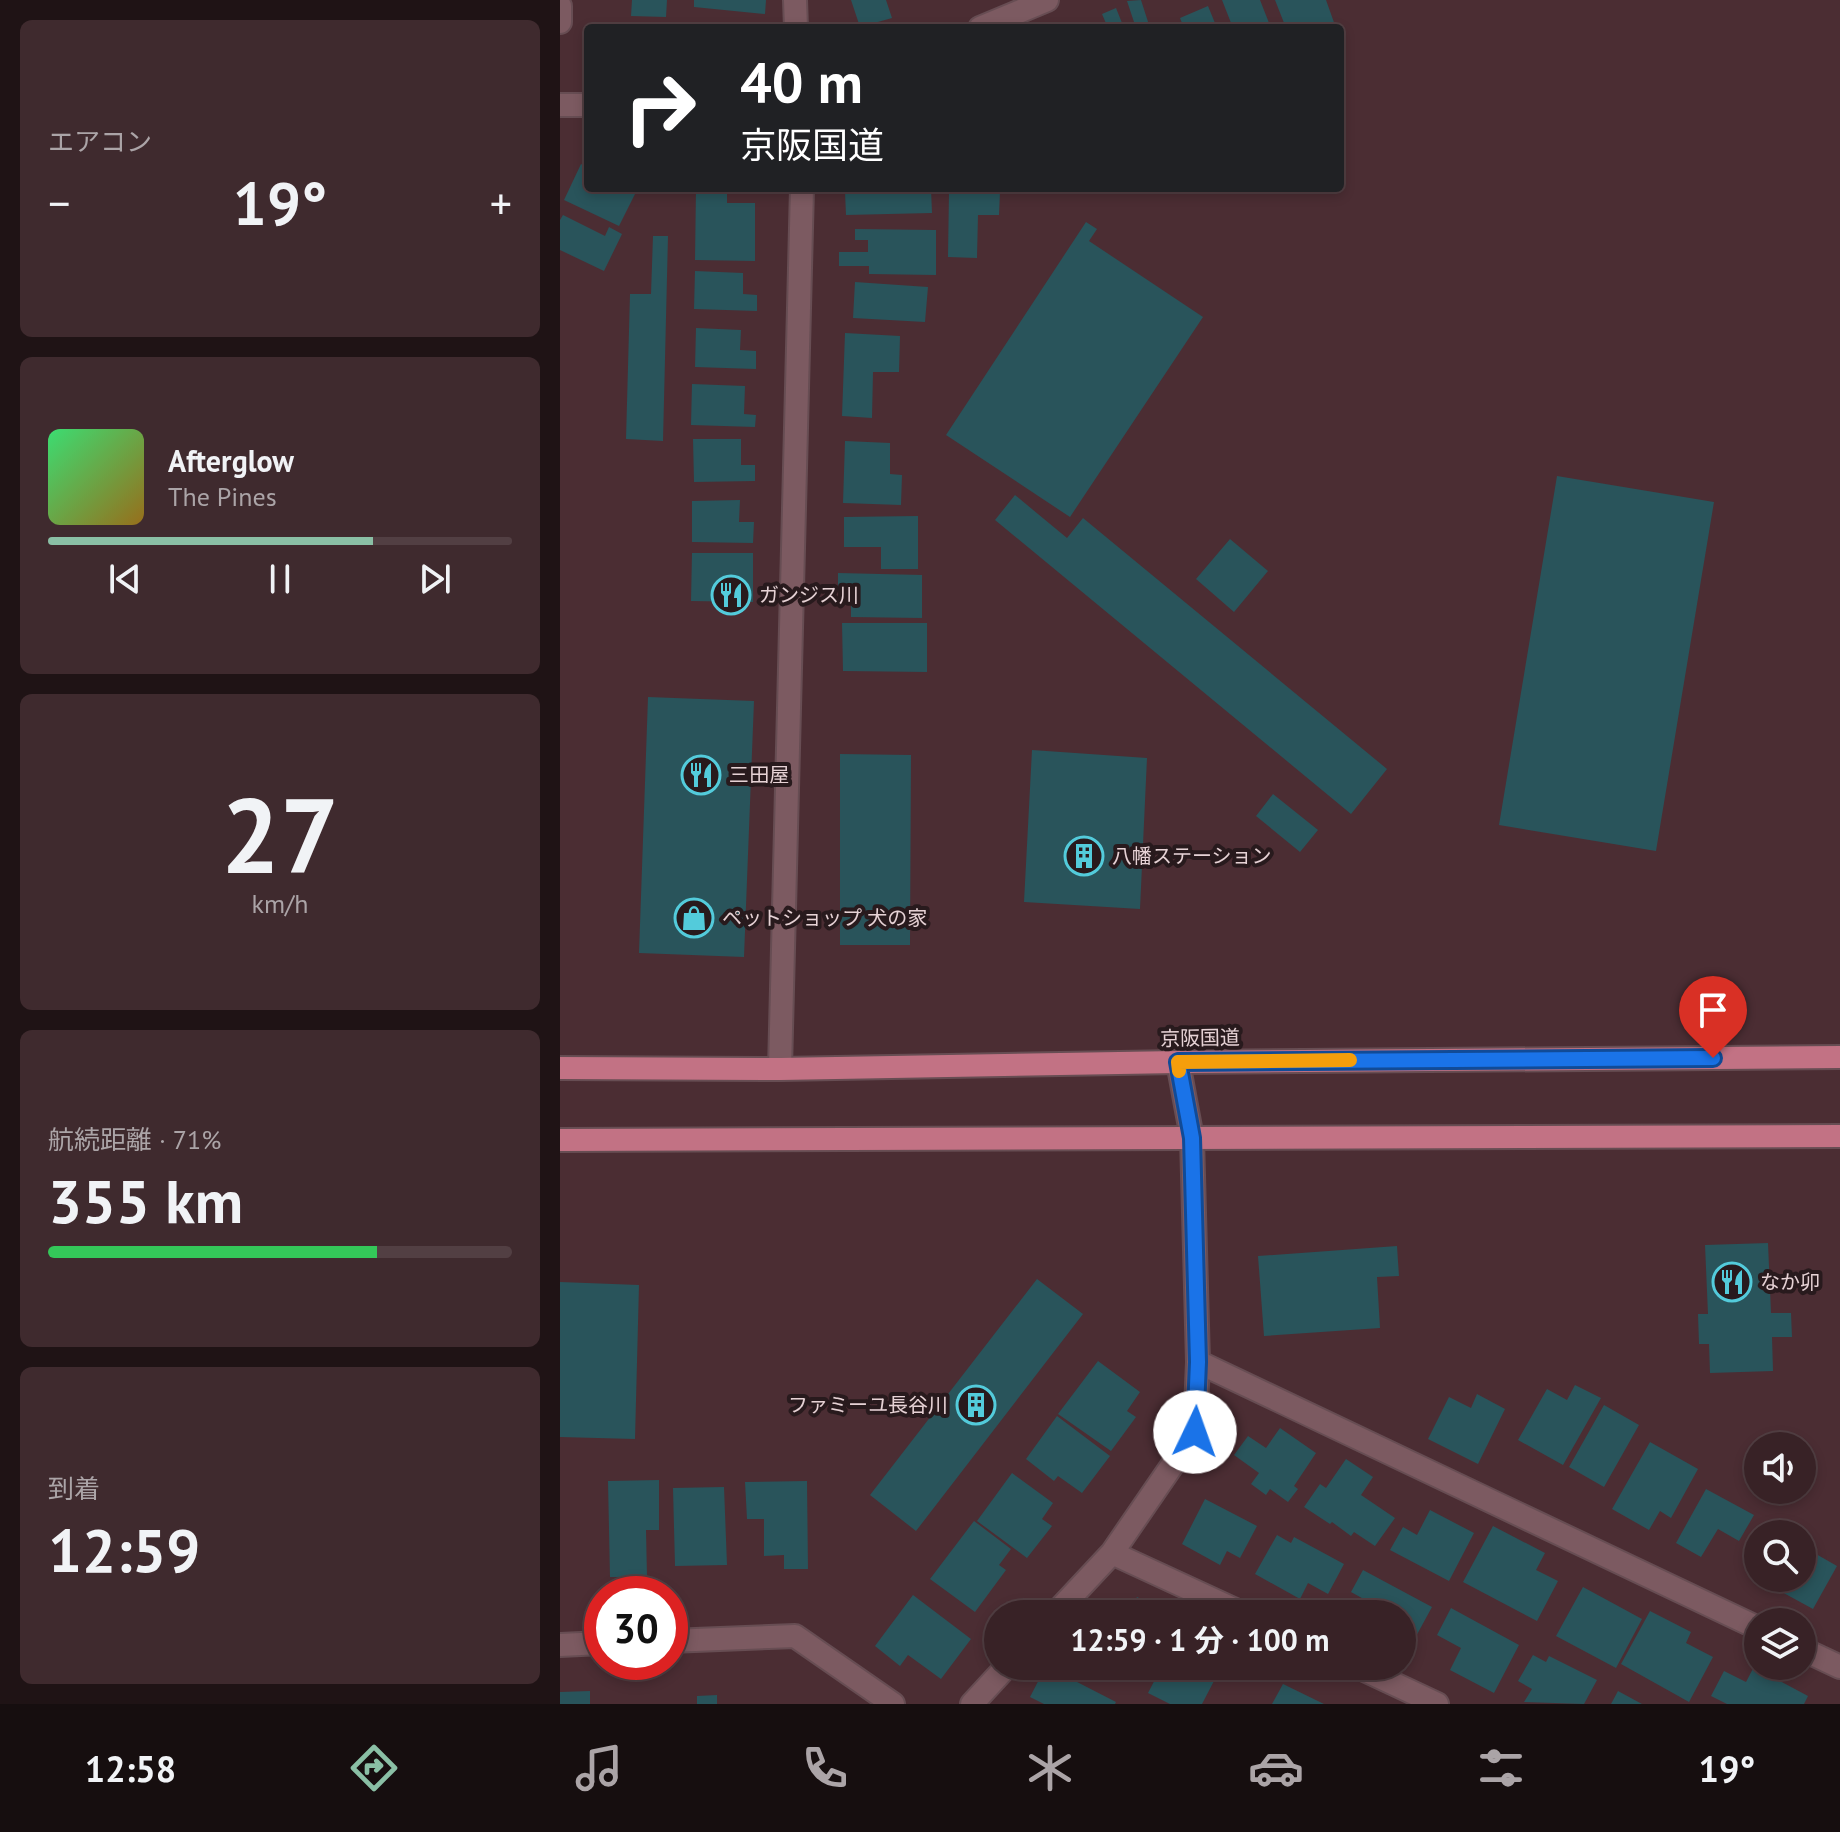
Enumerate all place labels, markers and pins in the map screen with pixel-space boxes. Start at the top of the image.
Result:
restaurant icon: ガンジス川 [710,574,752,616]
place label: ガンジス川 [759,582,859,608]
restaurant icon: 三田屋 [680,754,722,796]
place label: 三田屋 [729,762,789,788]
building icon: 八幡ステーション [1063,835,1105,877]
place label: 八幡ステーション [1112,843,1272,869]
shop icon: ペットショップ 犬の家 [673,897,715,939]
place label: ペットショップ 犬の家 [722,905,927,931]
pin [1679,976,1747,1058]
restaurant icon: なか卯 [1711,1261,1753,1303]
place label: なか卯 [1760,1269,1820,1295]
building icon: ファミーユ長谷川 [955,1384,997,1426]
place label: ファミーユ長谷川 [788,1392,948,1418]

